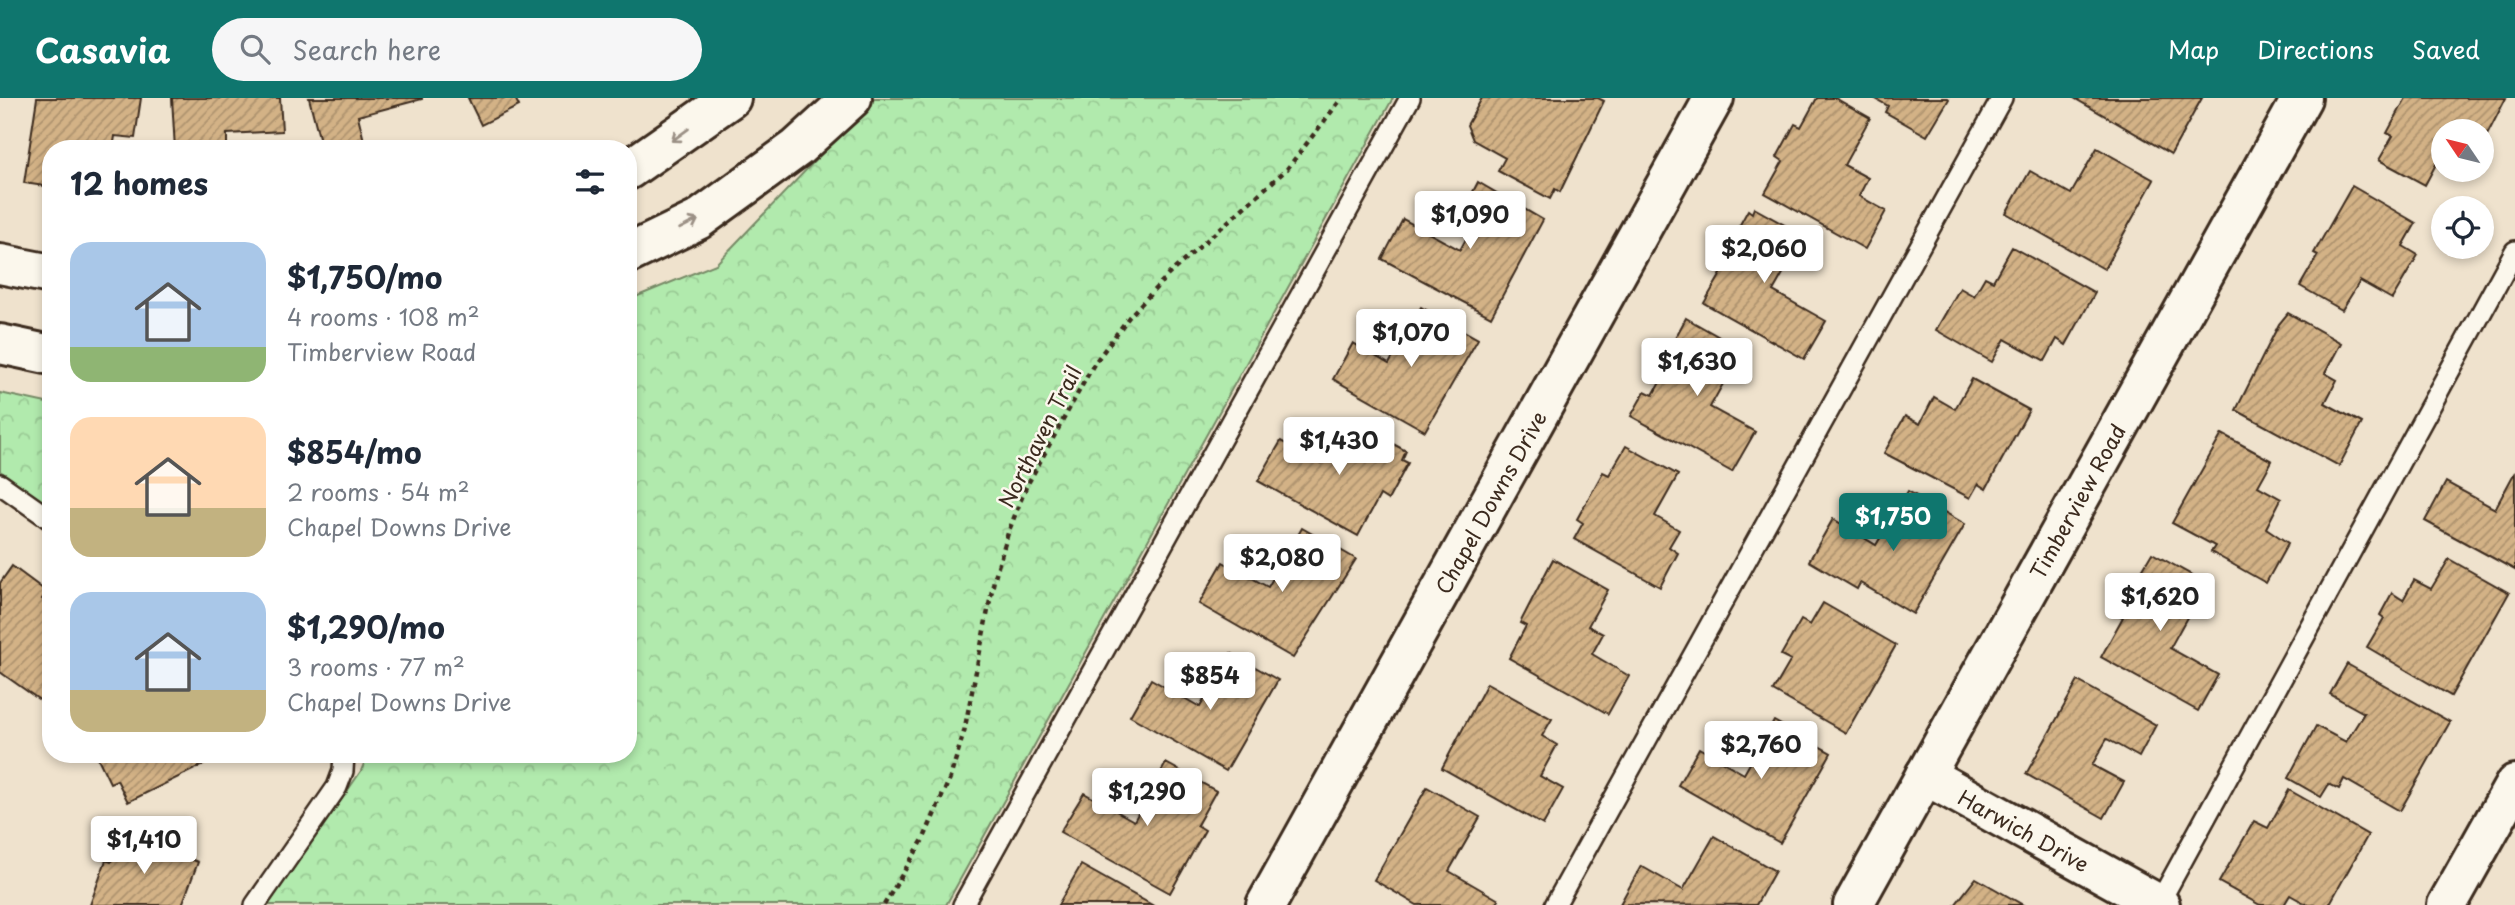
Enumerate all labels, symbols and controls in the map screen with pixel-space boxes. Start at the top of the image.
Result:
search box [212,18,702,81]
text: Casavia [35,24,170,74]
icon: search [236,30,274,68]
text: Search here [292,30,441,69]
text: Map [2168,31,2219,67]
text: Directions [2257,31,2374,67]
text: Saved [2412,31,2480,67]
north arrow [2431,119,2494,182]
map controls [2431,119,2494,259]
one-way arrow [671,128,690,142]
text: 12 homes [70,160,208,205]
icon: filters [571,163,609,201]
pin: $1,090 [1413,192,1527,251]
text: $1,090 [1431,196,1509,231]
button: locate [2431,196,2494,259]
one-way arrow [679,216,699,230]
pin: $2,060 [1707,226,1821,285]
text: $2,060 [1721,230,1807,265]
text: $1,750/mo [287,254,442,299]
icon: home [126,270,210,354]
text: 4 rooms · 108 m² [287,299,480,334]
pin: $1,070 [1354,310,1468,369]
text: $1,070 [1372,314,1450,349]
text: Timberview Road [287,334,476,369]
pin: $1,630 [1640,338,1754,398]
text: $1,630 [1657,343,1737,378]
street label: Northaven Trail [989,359,1089,513]
street label: Chapel Downs Drive [1426,405,1554,599]
pin: $1,430 [1282,418,1396,477]
street label: Timberview Road [2021,418,2133,584]
text: $1,430 [1299,422,1379,457]
text: $854/mo [287,429,422,474]
icon: home [126,445,210,529]
text: 2 rooms · 54 m² [287,474,470,509]
pin: $1,750 [1836,494,1950,553]
text: $1,750 [1855,498,1931,533]
text: Chapel Downs Drive [287,509,512,544]
pin: $2,080 [1225,534,1339,594]
text: $2,080 [1240,539,1324,574]
pin: $1,620 [2103,574,2217,633]
text: $1,620 [2121,578,2199,613]
text: $1,290/mo [287,604,445,649]
icon: home [126,620,210,704]
text: 3 rooms · 77 m² [287,649,465,684]
pin: $854 [1169,652,1251,712]
text: $854 [1180,657,1240,692]
text: Chapel Downs Drive [287,684,512,719]
pin: $2,760 [1704,722,1818,781]
text: $2,760 [1720,726,1802,761]
pin: $1,290 [1090,768,1204,828]
text: $1,290 [1108,773,1186,808]
street label: Harwich Drive [1953,781,2095,879]
pin: $1,410 [87,816,201,876]
text: $1,410 [107,821,181,856]

